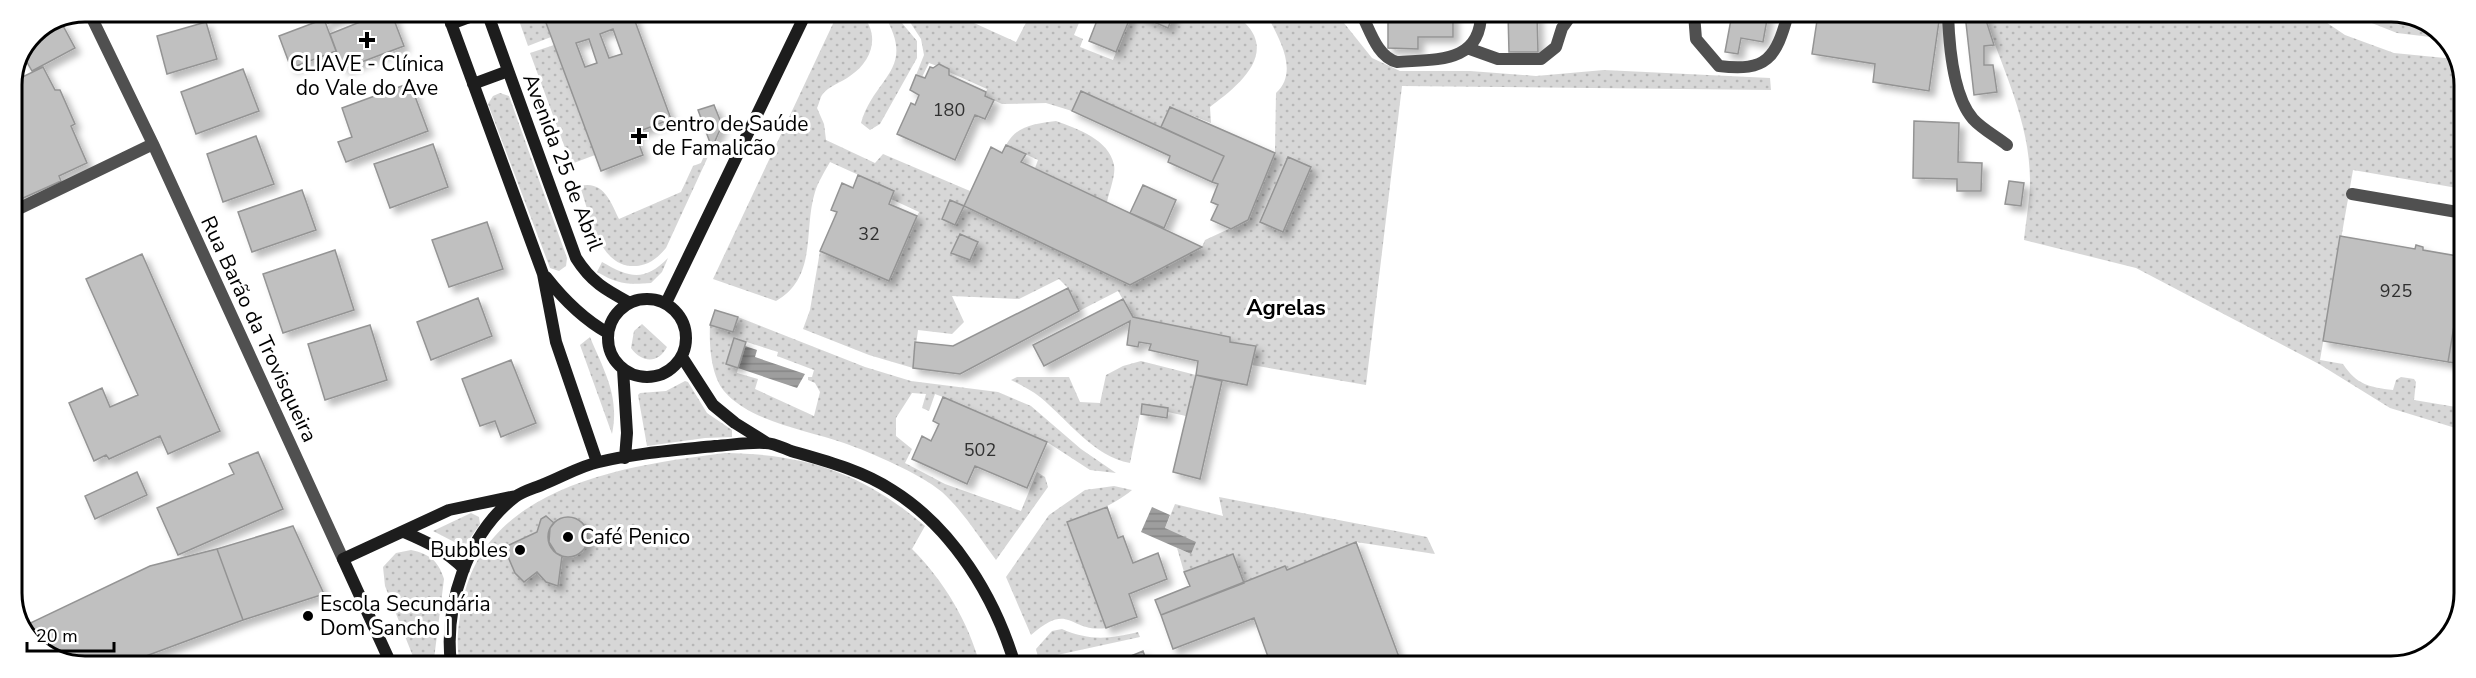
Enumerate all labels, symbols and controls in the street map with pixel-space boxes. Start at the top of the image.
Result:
marker: CLIAVE - Clínica do Vale do Ave [358,31,376,49]
place label: CLIAVE - Clínica do Vale do Ave [290,50,444,102]
street label: Avenida 25 de Abril [516,69,610,255]
house number: 180 [933,98,965,122]
place label: Centro de Saúde de Famalicão [652,110,808,162]
marker: Centro de Saúde de Famalicão [630,127,648,145]
street label: Rua Barão da Trovisqueira [194,211,324,447]
house number: 32 [858,222,880,246]
house number: 925 [2380,279,2412,303]
district label: Agrelas [1246,293,1326,323]
house number: 502 [964,438,996,462]
place label: Café Penico [580,523,690,551]
marker: Café Penico [561,530,575,544]
place label: Bubbles [430,536,508,564]
marker: Bubbles [513,543,527,557]
place label: Escola Secundária Dom Sancho I [320,590,491,642]
marker: Escola Secundária Dom Sancho I [301,609,315,623]
scale bar [27,615,114,653]
text: 20 m [36,624,78,648]

